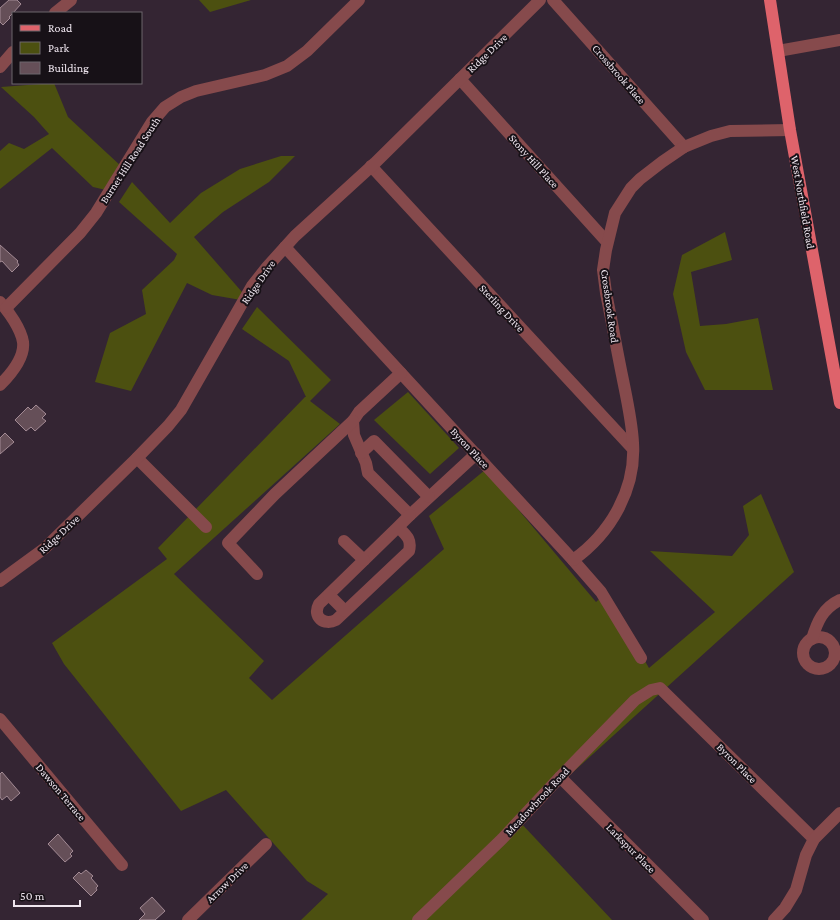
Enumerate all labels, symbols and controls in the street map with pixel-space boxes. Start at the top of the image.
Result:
legend [12,12,142,84]
text: Road [48,21,73,35]
street label: Ridge Drive [465,31,510,76]
text: Park [48,41,70,55]
street label: Crossbrook Place [590,42,648,106]
text: Building [48,61,89,75]
street label: Burnet Hill Road South [98,115,162,205]
street label: Stony Hill Place [506,132,561,191]
street label: West Northfield Road [789,155,817,250]
street label: Ridge Drive [239,258,278,307]
street label: Crossbrook Road [599,268,621,344]
street label: Sterling Drive [476,282,527,335]
street label: Byron Place [447,425,492,472]
street label: Ridge Drive [36,512,82,556]
street label: Byron Place [714,741,759,786]
street label: Dawson Terrace [34,761,88,823]
street label: Meadowbrook Road [503,765,572,837]
street label: Larkspur Place [603,821,658,876]
street label: Arrow Drive [204,859,250,905]
scale bar [14,882,80,908]
text: 50 m [20,889,45,903]

